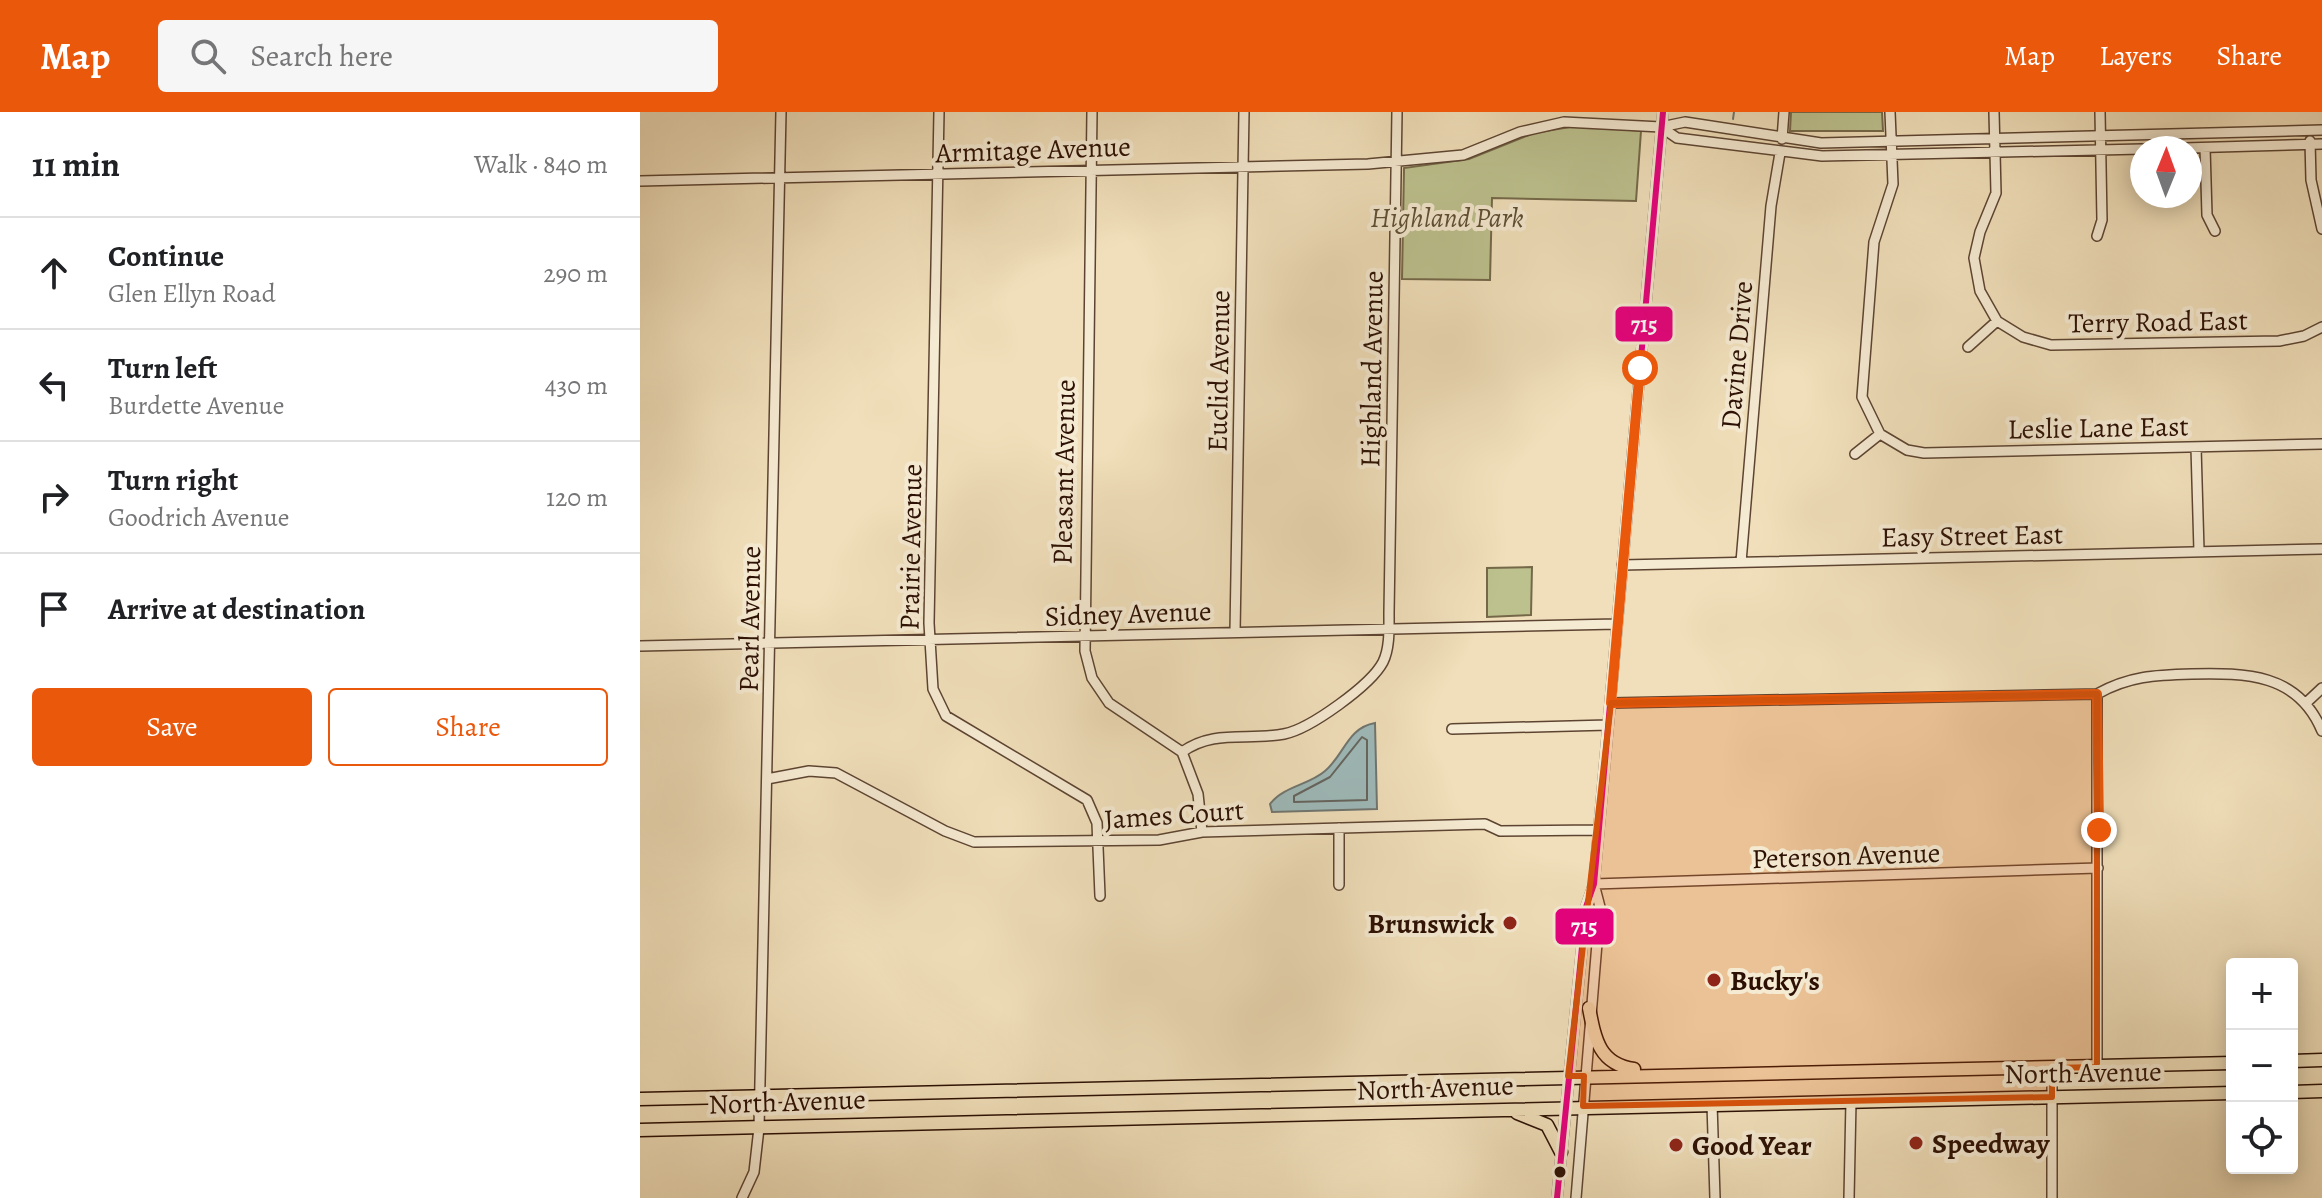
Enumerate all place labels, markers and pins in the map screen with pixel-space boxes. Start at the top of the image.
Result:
place label: Brunswick [1367,905,1495,943]
marker: Brunswick [1501,914,1519,932]
place label: Bucky's [1730,962,1820,1000]
marker: Bucky's [1705,971,1723,989]
place label: Speedway [1932,1125,2050,1163]
place label: Good Year [1692,1127,1812,1165]
marker: Speedway [1907,1134,1925,1152]
marker: Good Year [1667,1136,1685,1154]
unlabelled marker [1552,1164,1568,1180]

